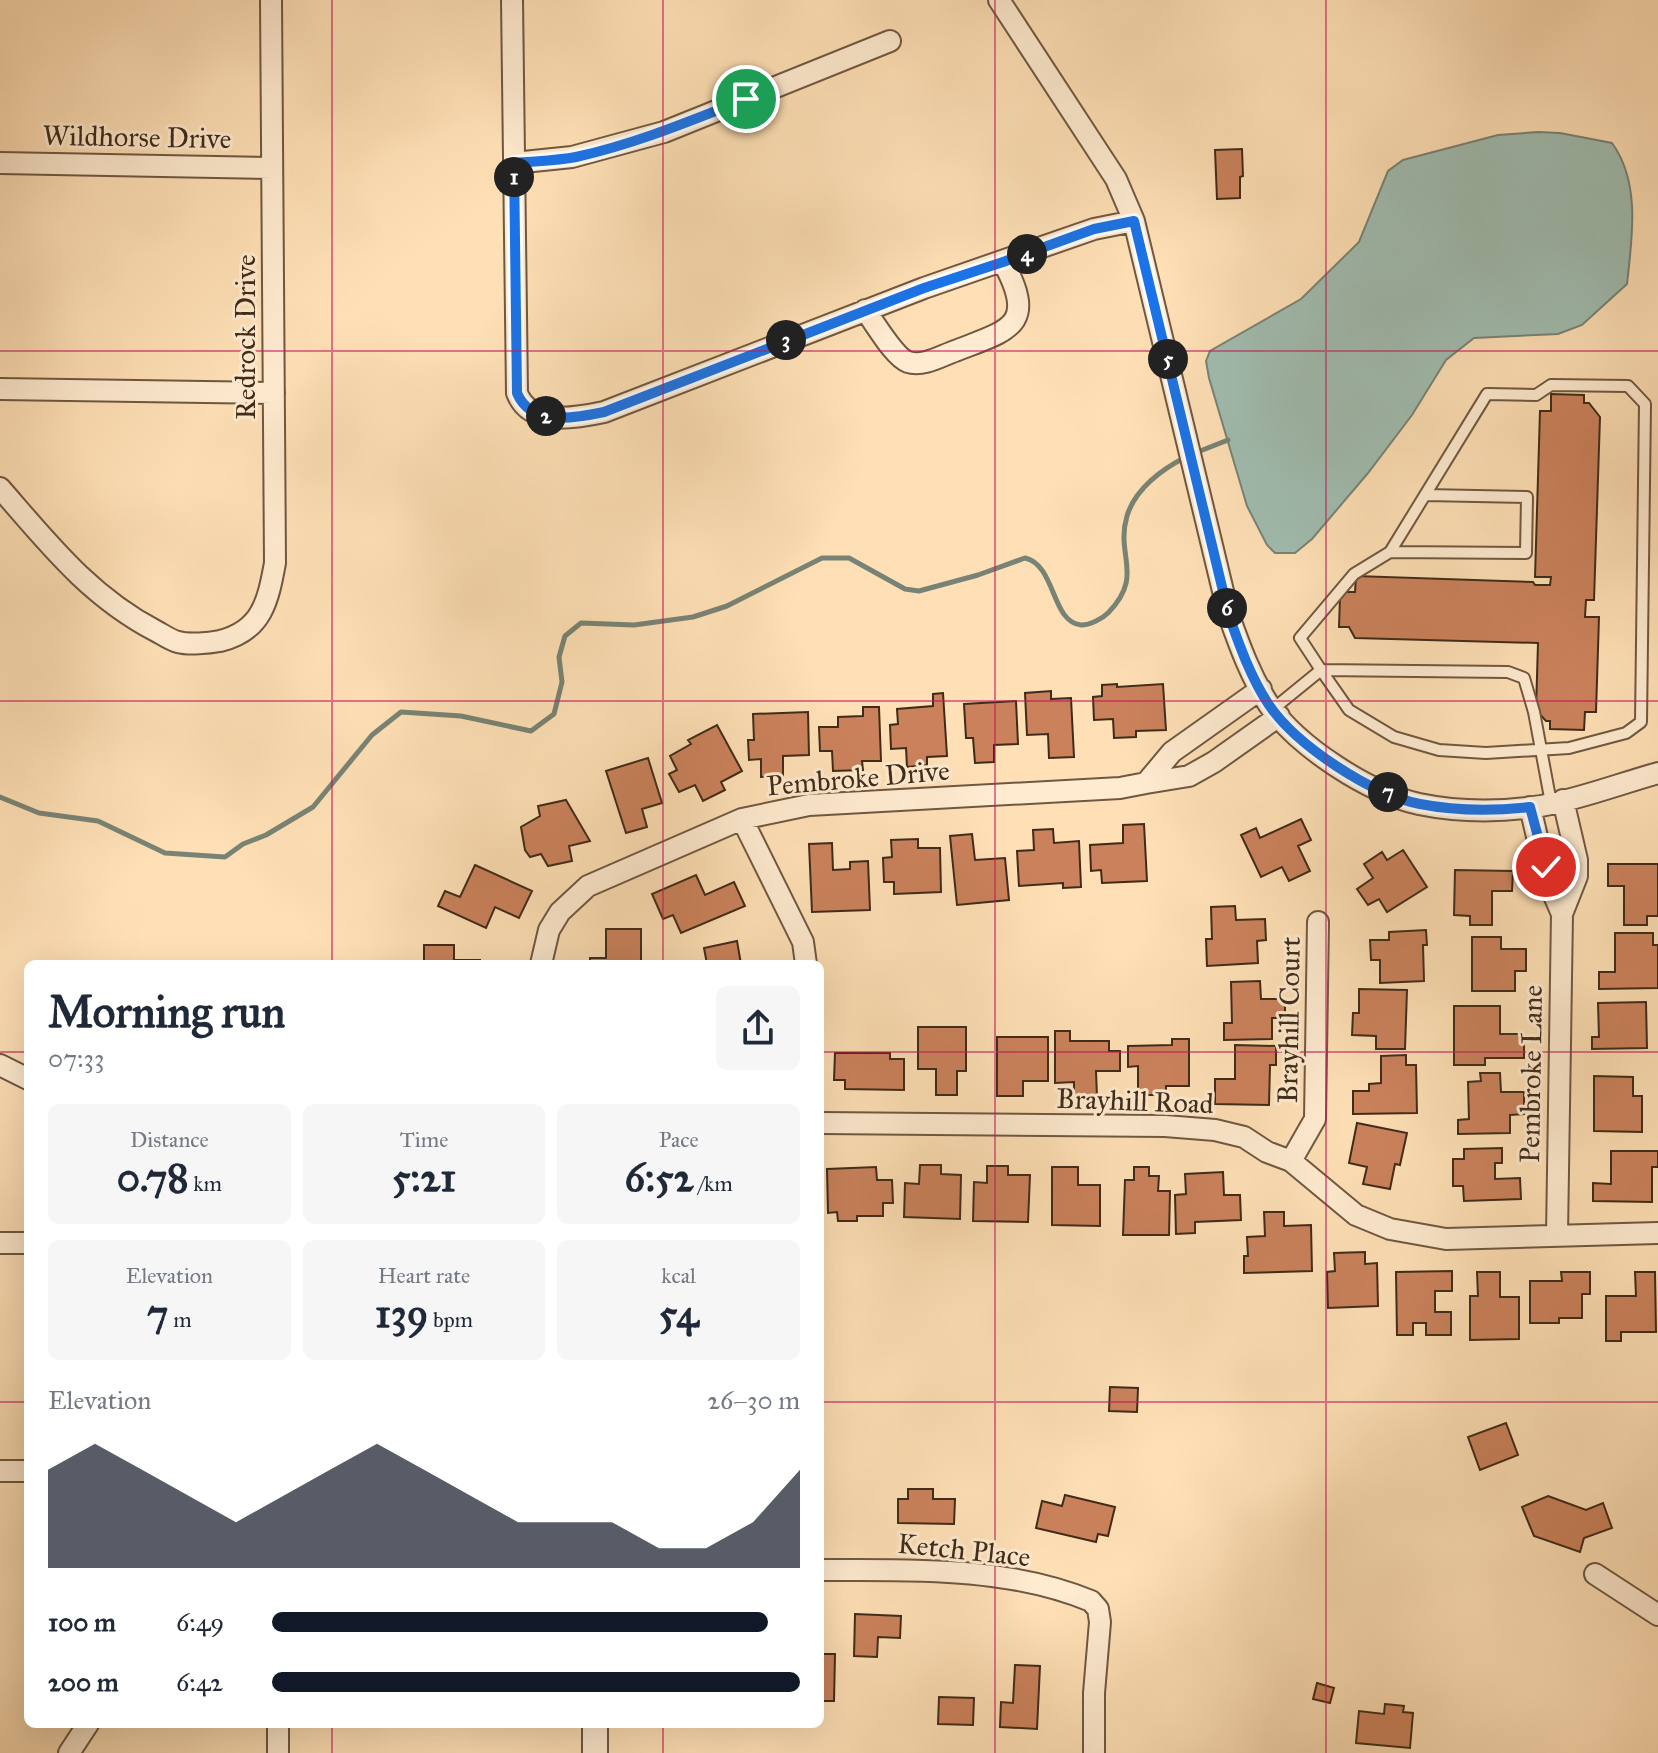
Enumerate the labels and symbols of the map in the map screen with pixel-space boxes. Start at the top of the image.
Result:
pin [712,65,780,133]
street label: Wildhorse Drive [42,118,232,156]
pin: 1 [494,157,534,197]
pin: 4 [1007,234,1047,274]
street label: Redrock Drive [228,254,263,420]
pin: 3 [766,320,806,360]
pin: 5 [1148,339,1188,379]
pin: 2 [526,396,566,436]
pin: 6 [1207,588,1247,628]
street label: Pembroke Drive [765,753,951,803]
pin: 7 [1368,772,1408,812]
pin [1512,833,1580,901]
street label: Brayhill Court [1270,936,1308,1104]
street label: Pembroke Lane [1512,985,1550,1163]
street label: Brayhill Road [1056,1081,1214,1121]
street label: Ketch Place [896,1526,1032,1574]

